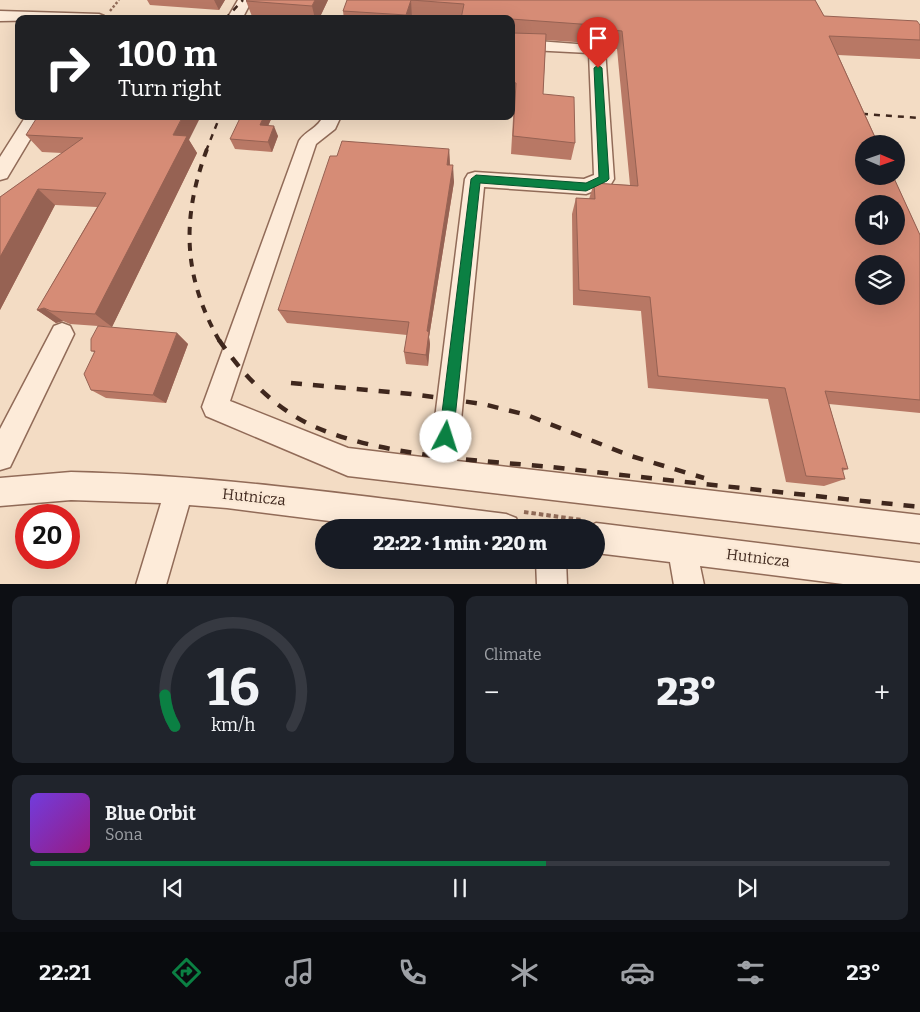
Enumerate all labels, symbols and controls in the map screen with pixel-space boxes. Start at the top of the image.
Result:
pin [577,17,619,68]
icon: arrive [584,24,612,52]
text: 100 m [118,33,217,75]
icon: right [35,35,100,100]
text: Turn right [118,75,221,102]
north arrow [855,135,905,185]
map controls [855,135,905,305]
button: sound [855,195,905,245]
button: layers [855,255,905,305]
position arrow [419,410,471,462]
street label: Hutnicza [221,485,287,509]
speed limit sign: 20 [15,504,80,569]
text: 22:22 · 1 min · 220 m [373,532,547,555]
street label: Hutnicza [725,545,791,571]
text: Climate [484,645,542,664]
text: 16 [206,656,260,719]
text: 23° [657,669,717,715]
text: − [484,676,499,709]
text: + [874,676,890,709]
text: km/h [211,714,255,736]
text: Blue Orbit [105,802,196,825]
text: Sona [105,825,142,844]
icon: previous [159,874,187,902]
icon: pause [446,874,474,902]
icon: next [733,874,761,902]
icon: directions [169,955,204,990]
icon: music [282,955,317,990]
icon: phone [395,955,430,990]
icon: climate [507,955,542,990]
icon: car [620,955,655,990]
icon: filters [733,955,768,990]
text: 22:21 [39,959,91,986]
text: 23° [846,959,881,986]

